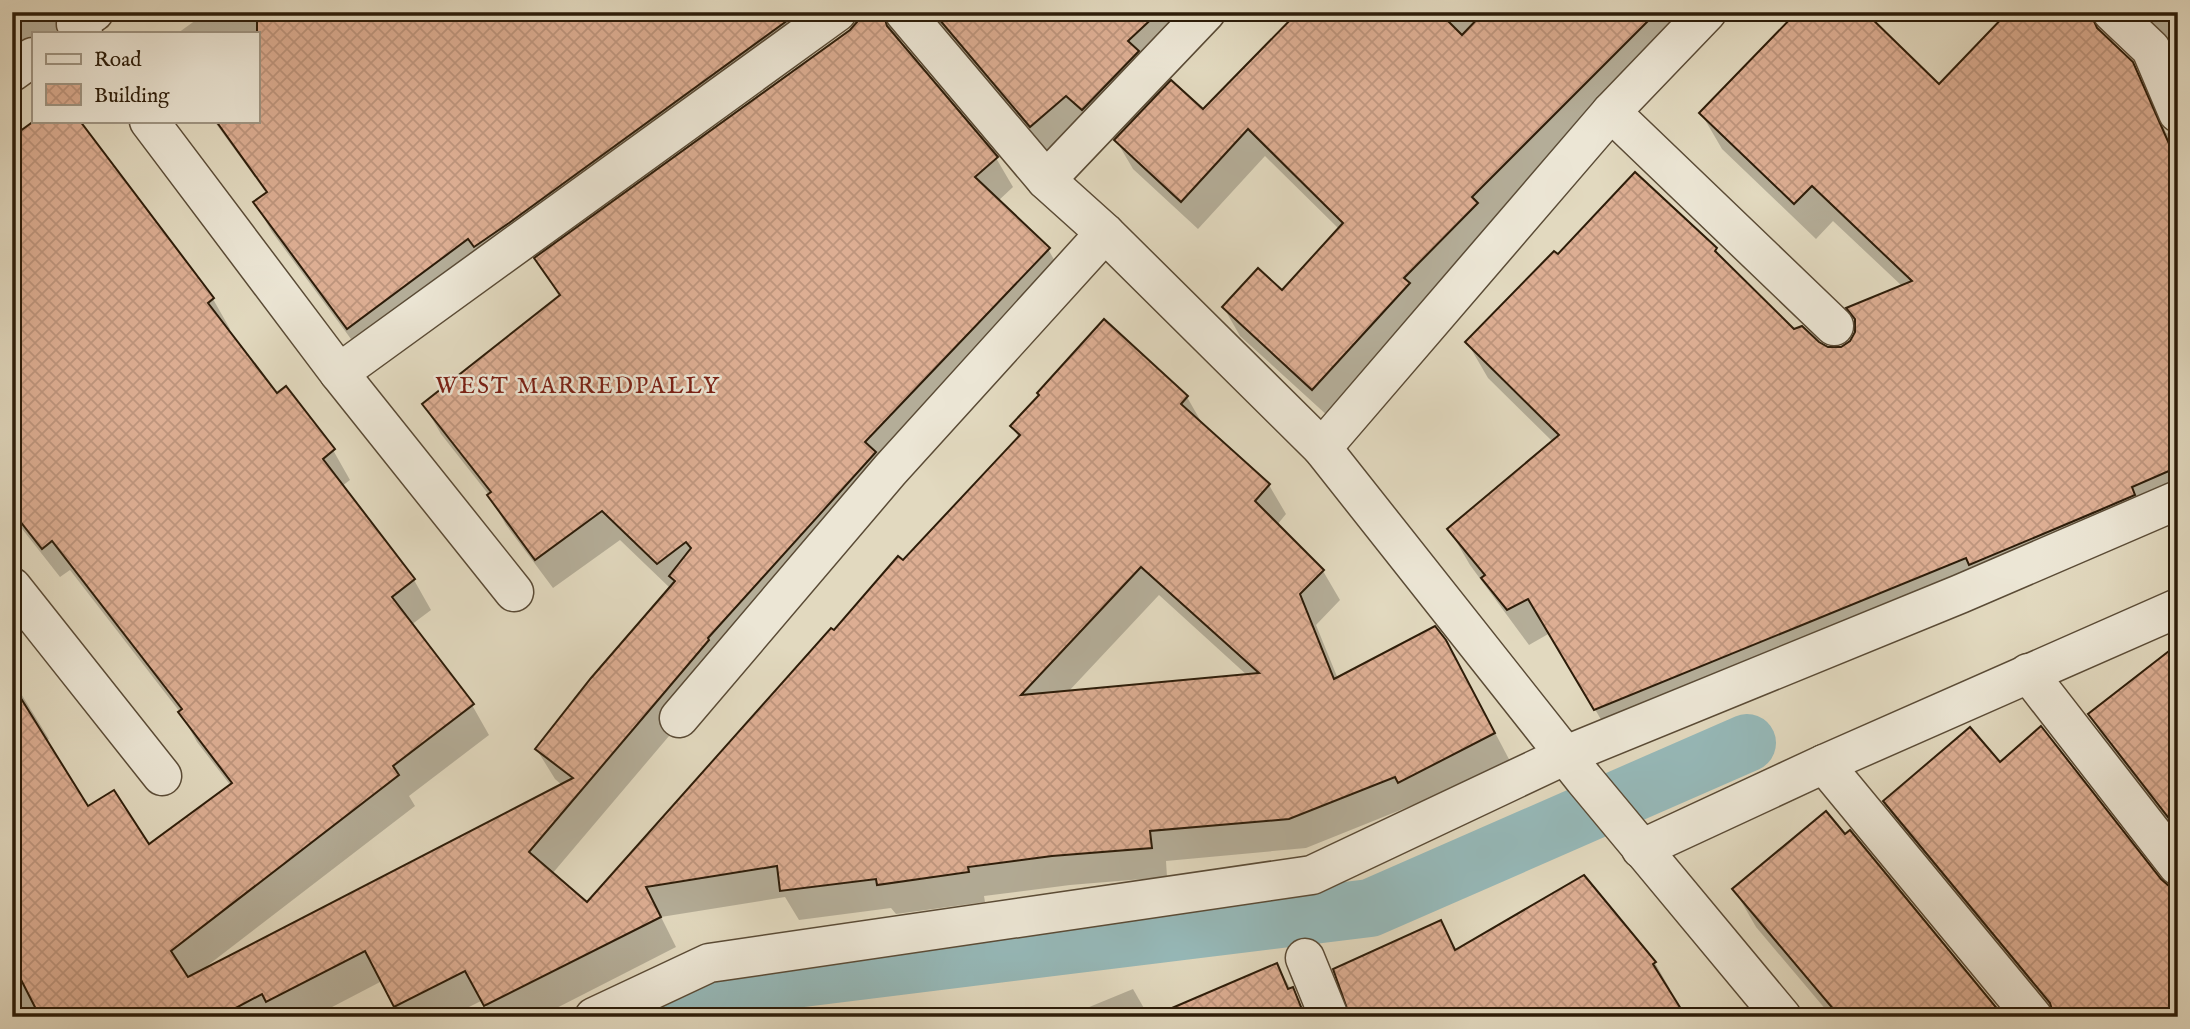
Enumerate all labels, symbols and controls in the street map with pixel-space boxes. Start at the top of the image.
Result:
legend [32,32,259,122]
text: Road [94,47,142,74]
text: Building [94,83,170,110]
district label: WEST MARREDPALLY [435,372,721,401]

